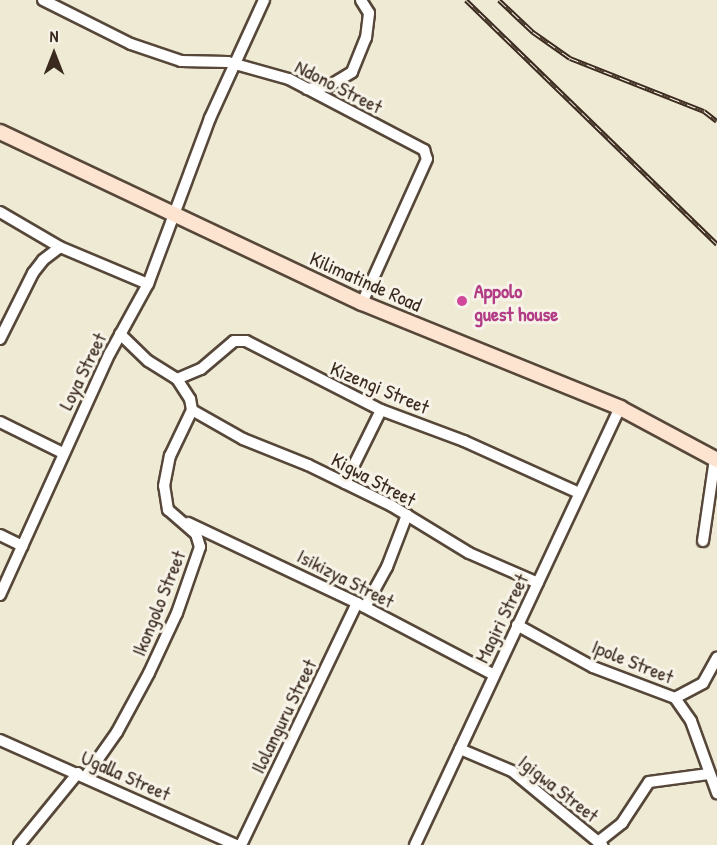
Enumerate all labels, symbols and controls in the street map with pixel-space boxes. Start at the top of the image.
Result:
north arrow [24,24,84,84]
text: N [50,25,58,47]
street label: Ndono Street [291,54,387,118]
street label: Kilimatinde Road [306,246,426,316]
place label: Appolo guest house [474,278,558,325]
marker: Appolo guest house [455,294,469,308]
street label: Loya Street [53,328,111,414]
street label: Kizengi Street [327,355,433,419]
street label: Kigwa Street [328,447,420,511]
street label: Isikizya Street [293,543,399,613]
street label: Ikongolo Street [126,547,190,659]
street label: Magiri Street [469,569,533,667]
street label: Ipole Street [589,634,677,688]
street label: Ilolanguru Street [245,655,321,777]
street label: Ugalla Street [78,745,174,805]
street label: Igigwa Street [514,749,604,827]

